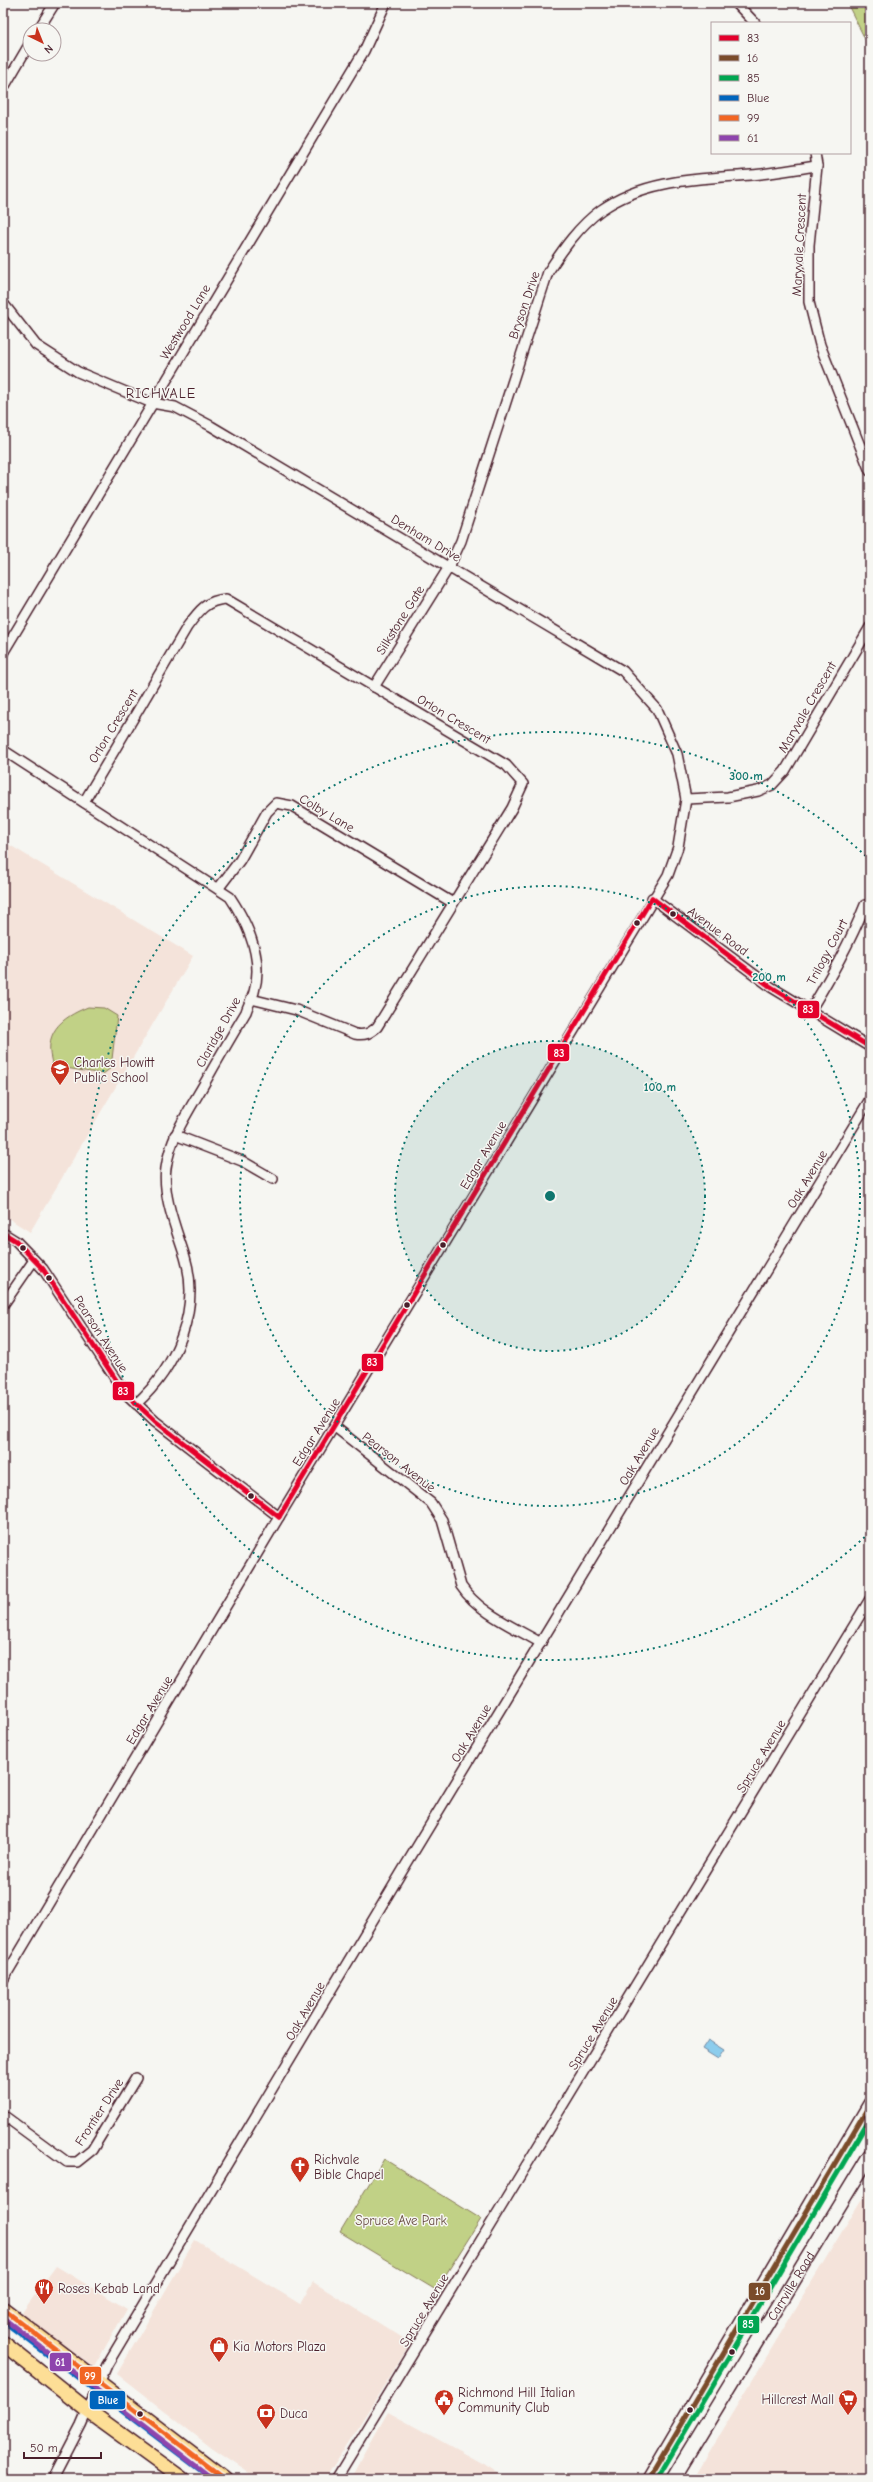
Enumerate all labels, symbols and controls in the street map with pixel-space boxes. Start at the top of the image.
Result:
north arrow [22,22,62,62]
legend [711,22,851,154]
text: 83 [747,31,759,45]
text: N [41,42,56,56]
text: 16 [747,51,758,65]
text: 85 [747,71,760,85]
text: Blue [747,91,769,105]
text: 99 [747,111,760,125]
text: 61 [747,131,759,145]
street label: Maryvale Crescent [789,192,809,297]
street label: Bryson Drive [505,269,543,341]
street label: Westwood Lane [157,281,214,362]
district label: RICHVALE [126,385,196,402]
street label: Denham Drive [388,511,464,565]
street label: Silkstone Gate [373,582,427,657]
street label: Maryvale Crescent [775,658,840,755]
street label: Orlon Crescent [85,685,142,766]
street label: Orlon Crescent [414,691,495,748]
text: 300 m [729,769,763,783]
street label: Colby Lane [297,791,358,835]
street label: Avenue Road [685,903,751,959]
unlabelled marker [668,909,678,919]
street label: Trilogy Court [803,916,851,987]
unlabelled marker [632,918,642,928]
text: 200 m [752,970,786,984]
street label: Claridge Drive [192,994,244,1070]
line badge: 83 [797,1000,820,1019]
text: 83 [802,1003,814,1016]
line badge: 83 [547,1043,570,1062]
text: 83 [553,1047,565,1060]
place label: Charles Howitt Public School [74,1055,156,1085]
school or university icon: Charles Howitt Public School [49,1058,71,1086]
text: 100 m [644,1080,676,1094]
street label: Edgar Avenue [457,1118,510,1192]
street label: Oak Avenue [784,1147,830,1211]
centre of rings [543,1189,557,1203]
unlabelled marker [438,1240,448,1250]
unlabelled marker [18,1243,28,1253]
unlabelled marker [44,1273,54,1283]
street label: Pearson Avenue [71,1293,132,1376]
unlabelled marker [402,1300,412,1310]
line badge: 83 [361,1353,384,1372]
text: 83 [366,1356,378,1369]
line badge: 83 [112,1381,135,1401]
text: 83 [117,1385,129,1398]
street label: Edgar Avenue [289,1395,343,1469]
street label: Oak Avenue [616,1424,662,1488]
street label: Pearson Avenue [360,1429,439,1495]
unlabelled marker [246,1491,256,1501]
street label: Edgar Avenue [123,1673,176,1747]
street label: Oak Avenue [448,1701,494,1765]
street label: Spruce Avenue [733,1716,789,1795]
street label: Oak Avenue [282,1979,328,2043]
street label: Spruce Avenue [565,1993,621,2072]
street label: Frontier Drive [72,2075,127,2148]
place label: Richvale Bible Chapel [314,2152,384,2182]
church icon: Richvale Bible Chapel [289,2155,311,2183]
park label: Spruce Ave Park [355,2213,447,2228]
street label: Carrville Road [764,2249,817,2323]
street label: Spruce Avenue [396,2270,452,2349]
restaurant icon: Roses Kebab Land [33,2277,55,2305]
place label: Roses Kebab Land [58,2281,160,2296]
line badge: 16 [748,2282,771,2301]
text: 16 [755,2285,765,2298]
line badge: 85 [737,2315,760,2334]
text: 85 [742,2318,754,2331]
shop icon: Kia Motors Plaza [208,2335,230,2363]
place label: Kia Motors Plaza [233,2339,326,2354]
unlabelled marker [727,2347,737,2357]
line badge: 61 [49,2352,72,2372]
text: 61 [55,2356,65,2369]
line badge: 99 [79,2366,102,2385]
text: 99 [84,2370,96,2383]
place label: Richmond Hill Italian Community Club [458,2385,575,2415]
public building icon: Richmond Hill Italian Community Club [433,2388,455,2416]
supermarket icon: Hillcrest Mall [837,2388,859,2416]
line badge: Blue [89,2390,126,2410]
place label: Hillcrest Mall [761,2392,834,2407]
text: Blue [98,2394,119,2407]
bank icon: Duca [255,2402,277,2430]
unlabelled marker [685,2405,695,2415]
place label: Duca [280,2406,308,2421]
unlabelled marker [135,2409,145,2419]
scale bar [24,2434,101,2460]
text: 50 m [30,2441,58,2455]

